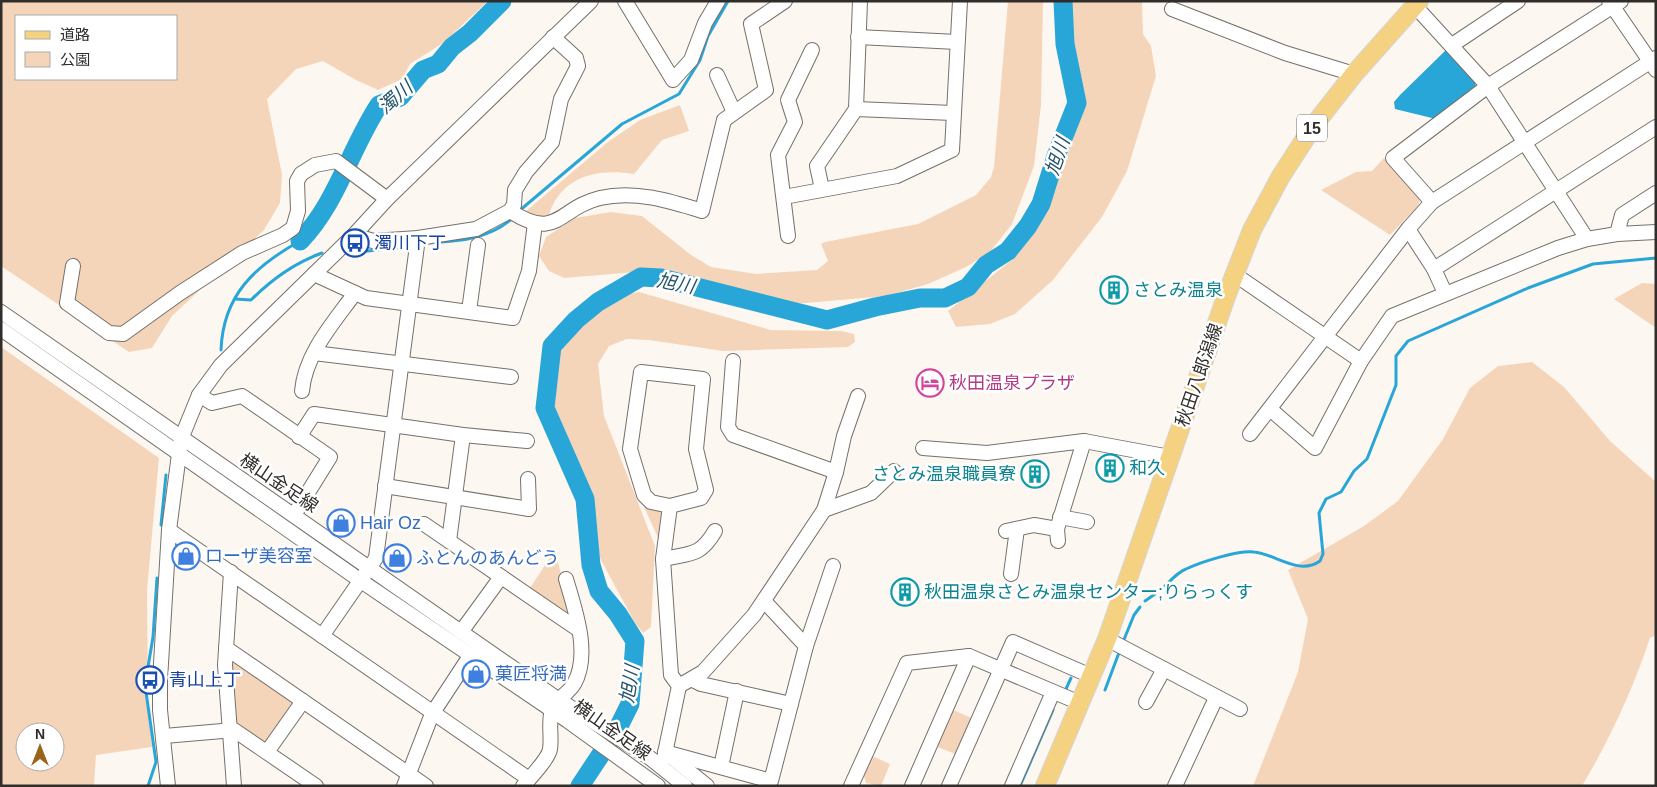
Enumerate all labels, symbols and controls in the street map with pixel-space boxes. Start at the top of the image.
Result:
legend [15,15,178,80]
text: 道路 [60,26,90,43]
text: 公園 [60,51,90,68]
water label: 濁川 [374,76,418,118]
road number: 15 [1297,115,1327,142]
water label: 旭川 [1041,133,1074,178]
bus stop icon: 濁川下丁 [340,228,370,258]
place label: 濁川下丁 [374,233,446,253]
water label: 旭川 [655,270,699,298]
building icon: さとみ温泉 [1099,275,1129,305]
place label: さとみ温泉 [1133,280,1223,300]
street label: 秋田八郎潟線 [1172,321,1226,429]
hotel icon: 秋田温泉プラザ [915,368,945,398]
place label: 秋田温泉プラザ [949,373,1075,393]
street label: 横山金足線 [236,450,322,516]
building icon: 和久 [1095,453,1125,483]
place label: 和久 [1129,458,1165,478]
building icon: さとみ温泉職員寮 [1020,459,1050,489]
place label: さとみ温泉職員寮 [872,464,1016,484]
shop icon: Hair Oz [326,508,356,538]
place label: Hair Oz [360,513,421,533]
shop icon: ローザ美容室 [171,541,201,571]
shop icon: ふとんのあんどう [382,543,412,573]
place label: ローザ美容室 [205,546,313,566]
place label: ふとんのあんどう [416,548,559,568]
building icon: 秋田温泉さとみ温泉センター;りらっくす [890,577,920,607]
place label: 秋田温泉さとみ温泉センター;りらっくす [924,582,1253,602]
shop icon: 菓匠将満 [461,659,491,689]
water label: 旭川 [616,662,643,704]
place label: 菓匠将満 [495,664,567,684]
bus stop icon: 青山上丁 [135,665,165,695]
place label: 青山上丁 [169,670,241,690]
street label: 横山金足線 [569,696,655,764]
north arrow [15,722,65,772]
text: N [35,726,45,742]

